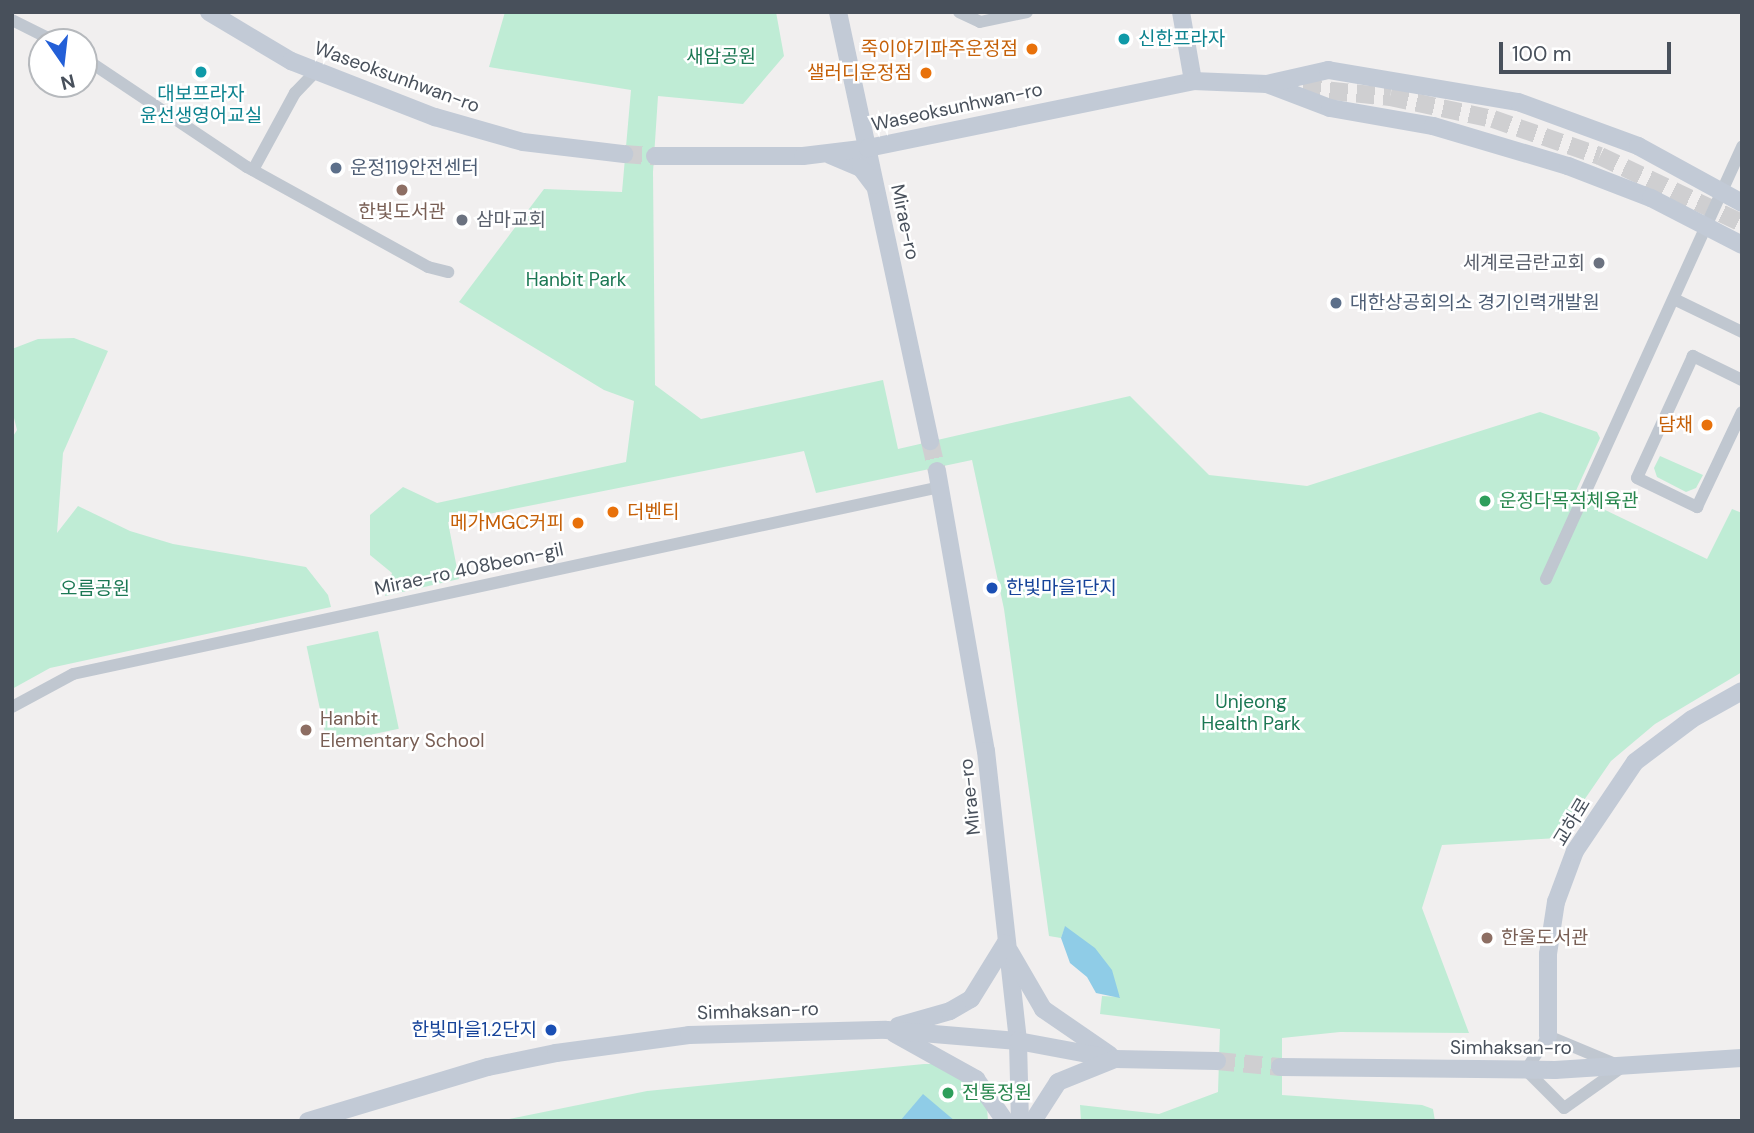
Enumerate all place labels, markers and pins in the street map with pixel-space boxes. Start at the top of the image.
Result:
place label: 신한프라자 [1138,28,1225,50]
marker: 신한프라자 [1116,31,1132,47]
place label: 죽이야기파주운정점 [861,38,1018,60]
marker: 죽이야기파주운정점 [1024,41,1040,57]
place label: 샐러디운정점 [807,62,912,84]
marker: 대보프라자 윤선생영어교실 [193,64,209,80]
marker: 샐러디운정점 [918,65,934,81]
place label: 대보프라자 윤선생영어교실 [140,83,262,127]
place label: 운정119안전센터 [350,157,479,179]
marker: 운정119안전센터 [328,160,344,176]
marker: 한빛도서관 [394,182,410,198]
place label: 한빛도서관 [358,201,446,223]
place label: 삼마교회 [476,209,546,231]
marker: 삼마교회 [454,212,470,228]
place label: 세계로금란교회 [1463,252,1585,274]
marker: 세계로금란교회 [1591,255,1607,271]
place label: 대한상공회의소 경기인력개발원 [1350,292,1600,314]
marker: 대한상공회의소 경기인력개발원 [1328,295,1344,311]
place label: 담채 [1658,414,1693,436]
marker: 담채 [1699,417,1715,433]
place label: 운정다목적체육관 [1499,490,1639,512]
marker: 운정다목적체육관 [1477,493,1493,509]
place label: 더벤티 [627,501,679,523]
marker: 더벤티 [605,504,621,520]
place label: 메가MGC커피 [450,512,564,534]
marker: 메가MGC커피 [570,515,586,531]
place label: 한빛마을1단지 [1006,577,1117,599]
marker: 한빛마을1단지 [984,580,1000,596]
place label: Hanbit Elementary School [320,708,484,752]
marker: Hanbit Elementary School [298,722,314,738]
place label: 한울도서관 [1501,927,1588,949]
marker: 한울도서관 [1479,930,1495,946]
place label: 한빛마을1.2단지 [411,1019,537,1041]
marker: 한빛마을1.2단지 [543,1022,559,1038]
place label: 전통정원 [962,1082,1032,1104]
marker: 전통정원 [940,1085,956,1101]

